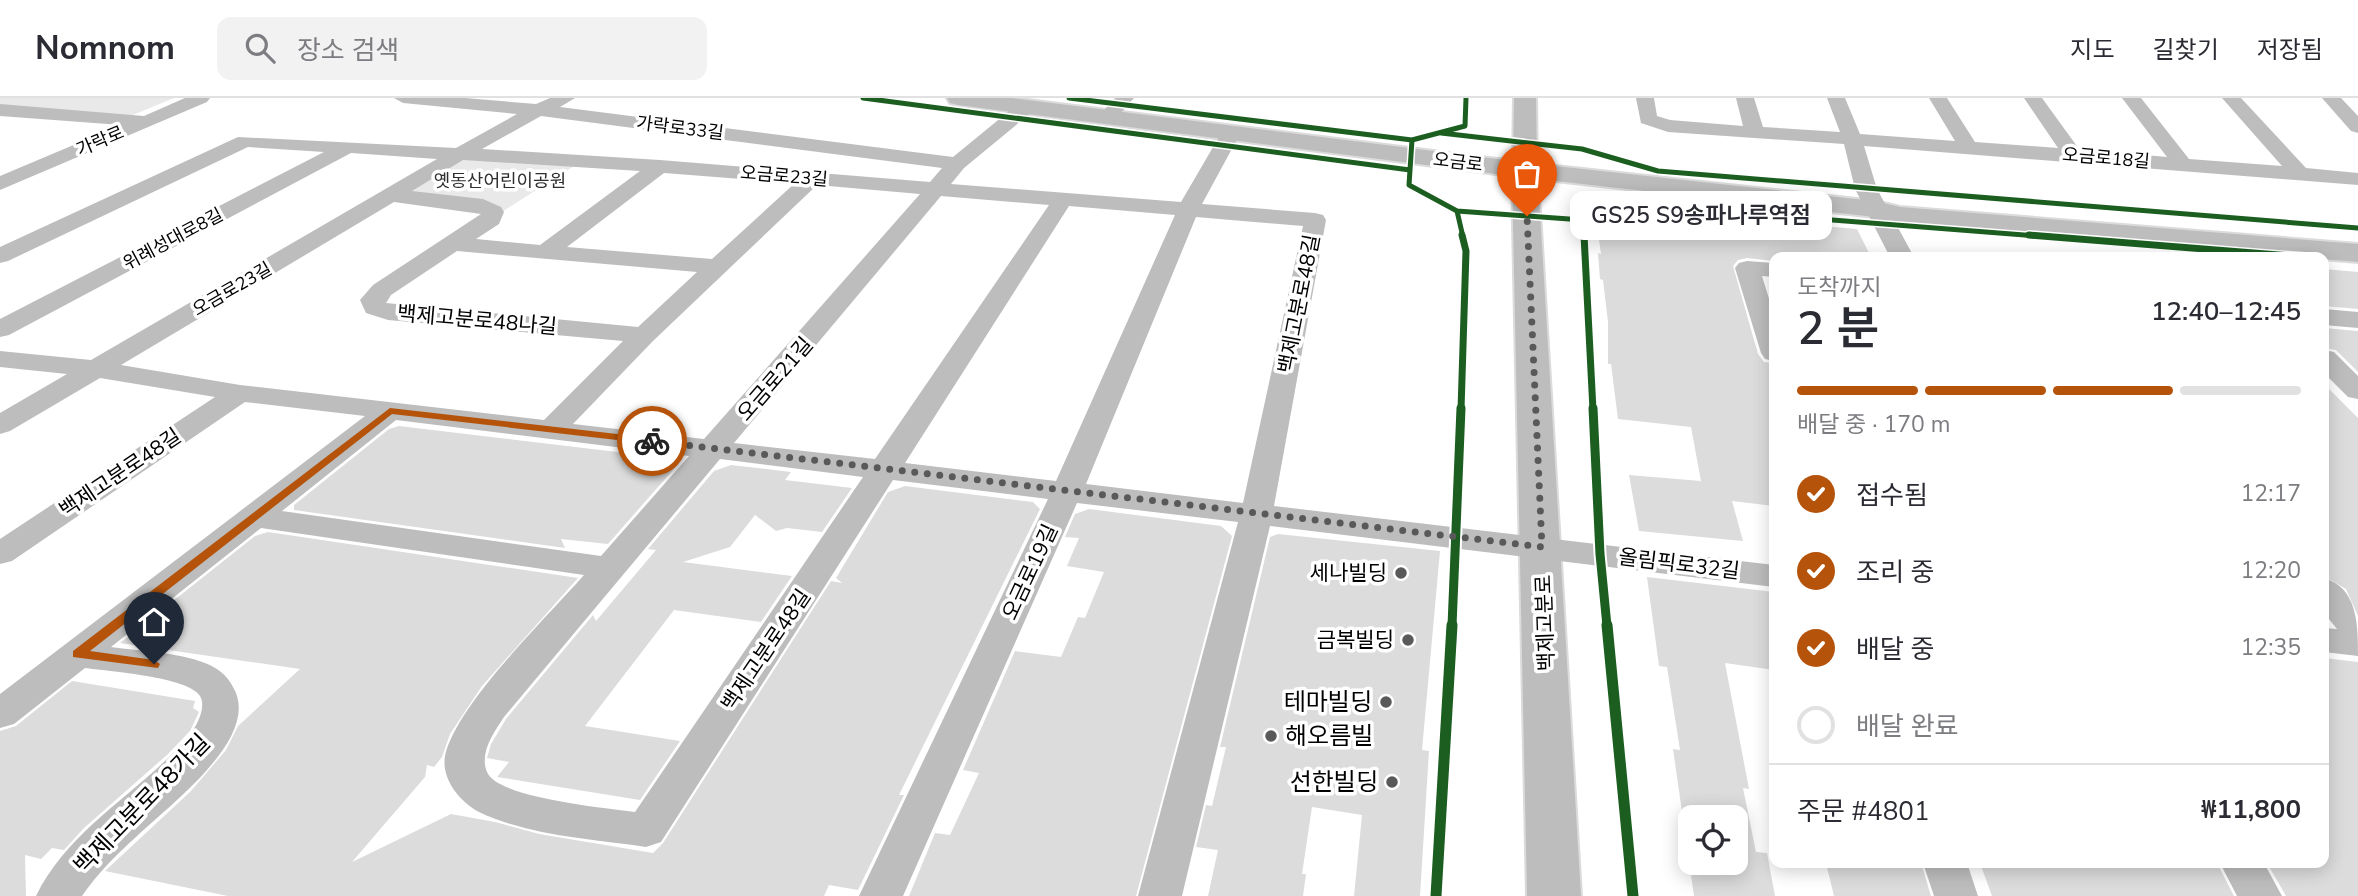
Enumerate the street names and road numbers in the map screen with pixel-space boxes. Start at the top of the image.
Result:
street label: 가락로33길 [635,111,725,145]
street label: 가락로 [72,120,128,162]
street label: 오금로18길 [2061,142,2151,174]
street label: 오금로 [1432,147,1484,177]
street label: 오금로23길 [739,160,829,192]
street label: 위례성대로8길 [119,203,227,275]
street label: 백제고분로48길 [1272,232,1326,376]
street label: 오금로23길 [188,257,276,321]
street label: 백제고분로48나길 [396,299,558,341]
street label: 오금로21길 [731,331,819,427]
street label: 백제고분로48길 [54,422,186,524]
street label: 오금로19길 [996,520,1064,624]
street label: 올림픽로32길 [1617,543,1741,585]
street label: 백제고분로 [1529,574,1561,672]
street label: 백제고분로48길 [715,584,817,716]
street label: 백제고분로48가길 [67,727,217,881]

